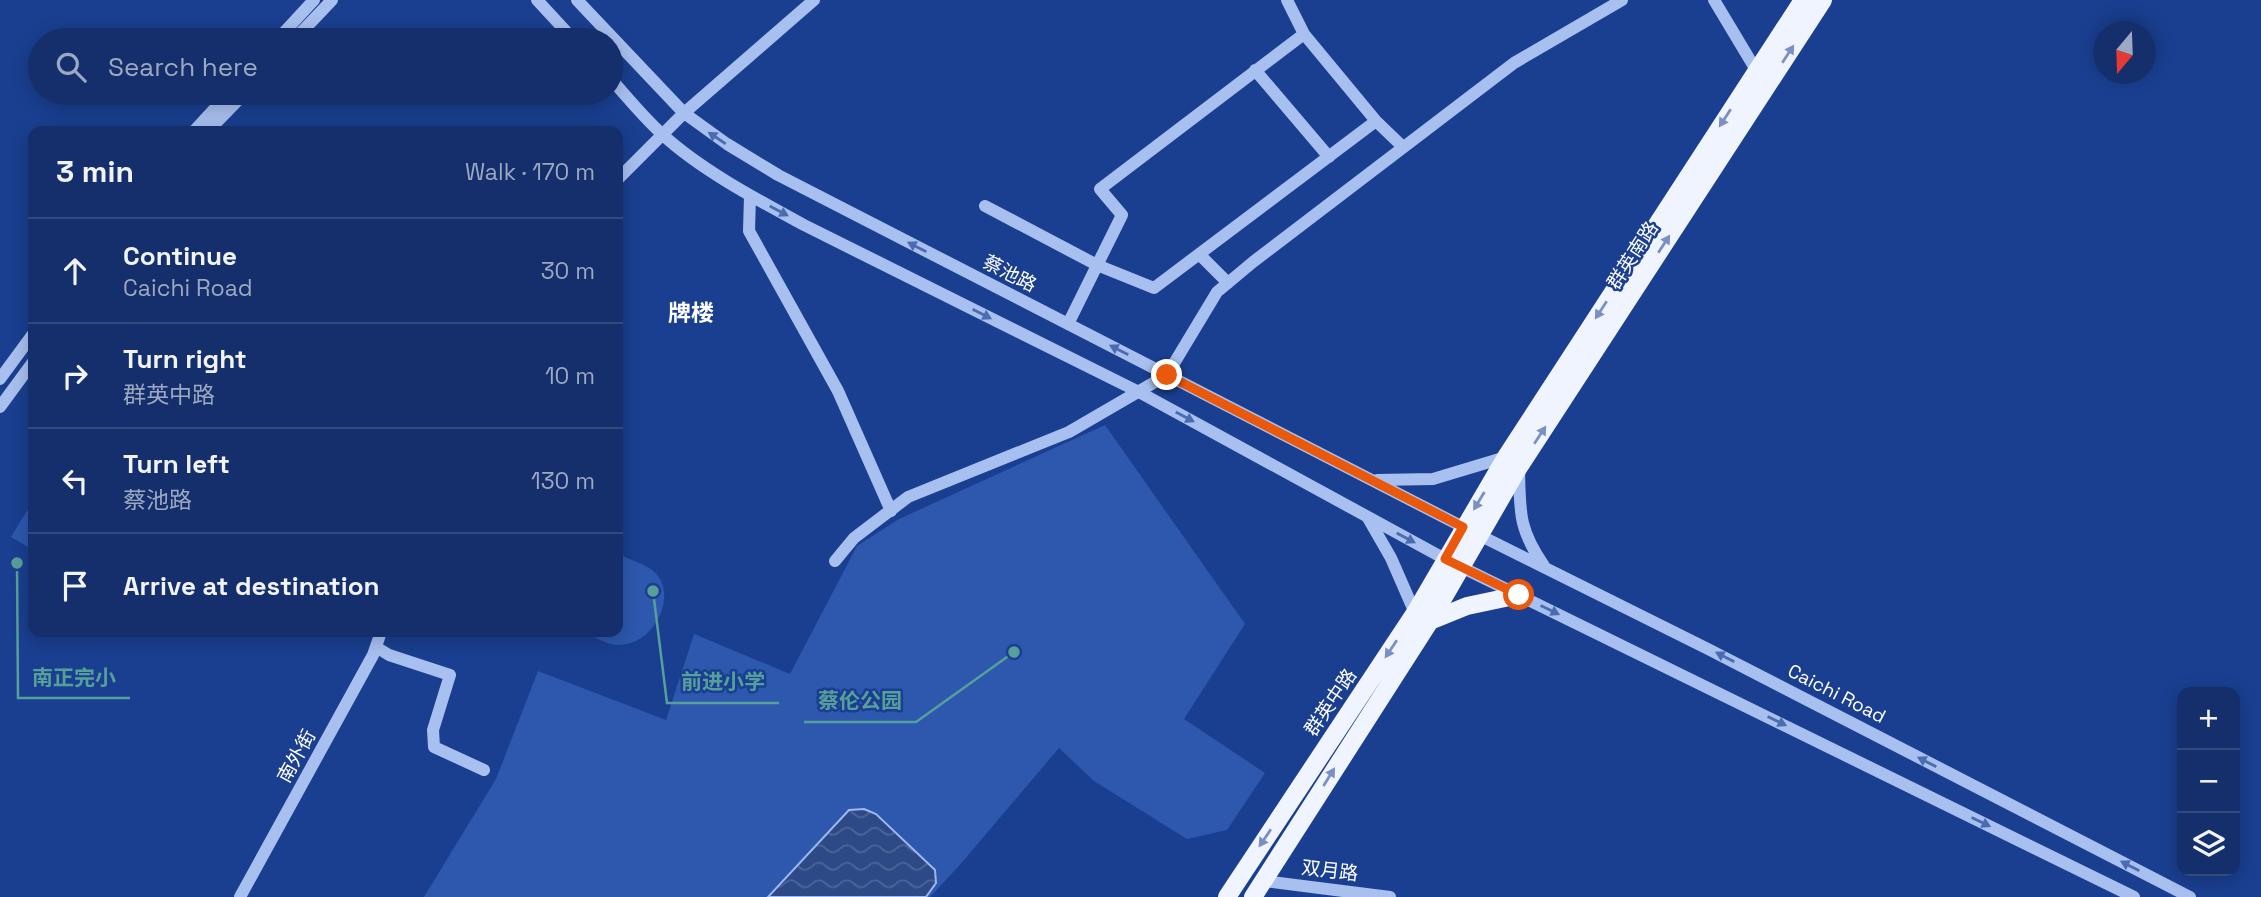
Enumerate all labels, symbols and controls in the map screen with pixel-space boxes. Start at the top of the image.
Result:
north arrow [2093,21,2156,84]
search box [28,28,623,105]
one-way arrow [1781,44,1794,63]
icon: search [52,48,90,86]
text: Search here [108,50,258,84]
one-way arrow [1718,109,1731,128]
one-way arrow [708,131,726,145]
text: 3 min [56,152,134,191]
text: Walk · 170 m [465,157,595,187]
one-way arrow [769,205,789,217]
street label: 群英南路 [1601,217,1664,294]
one-way arrow [1657,235,1670,254]
text: Continue [123,239,237,273]
one-way arrow [907,241,927,252]
street label: 蔡池路 [979,249,1041,298]
icon: ahead [56,252,94,290]
text: 30 m [541,256,595,286]
text: Caichi Road [123,273,252,303]
district label: 牌楼 [668,298,714,328]
one-way arrow [1595,300,1608,319]
one-way arrow [972,308,992,319]
text: Turn right [123,342,247,376]
one-way arrow [1109,345,1129,357]
icon: right [56,357,94,395]
route end [1151,359,1182,390]
text: 10 m [545,361,595,391]
text: 群英中路 [123,380,215,410]
one-way arrow [1175,411,1195,422]
one-way arrow [1533,426,1547,444]
text: Turn left [123,447,230,481]
icon: left [56,462,94,500]
text: 130 m [531,466,595,496]
text: 蔡池路 [123,485,192,515]
one-way arrow [1473,492,1485,511]
one-way arrow [1396,532,1416,543]
icon: arrive [56,567,94,605]
text: Arrive at destination [123,569,380,603]
route start [1503,579,1534,610]
one-way arrow [1540,605,1560,616]
one-way arrow [1384,640,1398,658]
one-way arrow [1715,652,1735,663]
callout: 南正完小 [18,656,130,698]
street label: Caichi Road [1783,658,1890,729]
callout: 前进小学 [667,661,779,703]
text: 南正完小 [32,664,116,691]
street label: 群英中路 [1299,664,1362,741]
text: 前进小学 [681,668,765,695]
callout: 蔡伦公园 [804,680,916,722]
text: 蔡伦公园 [818,687,902,714]
map controls [2177,687,2240,876]
button: + [2177,687,2240,750]
one-way arrow [1767,716,1787,727]
street label: 南外街 [272,725,321,787]
button: − [2177,750,2240,813]
one-way arrow [1917,756,1937,767]
one-way arrow [1323,768,1336,787]
button: layers [2177,813,2240,876]
one-way arrow [1971,816,1991,827]
one-way arrow [1259,829,1272,848]
street label: 双月路 [1300,855,1360,886]
one-way arrow [2119,860,2139,872]

